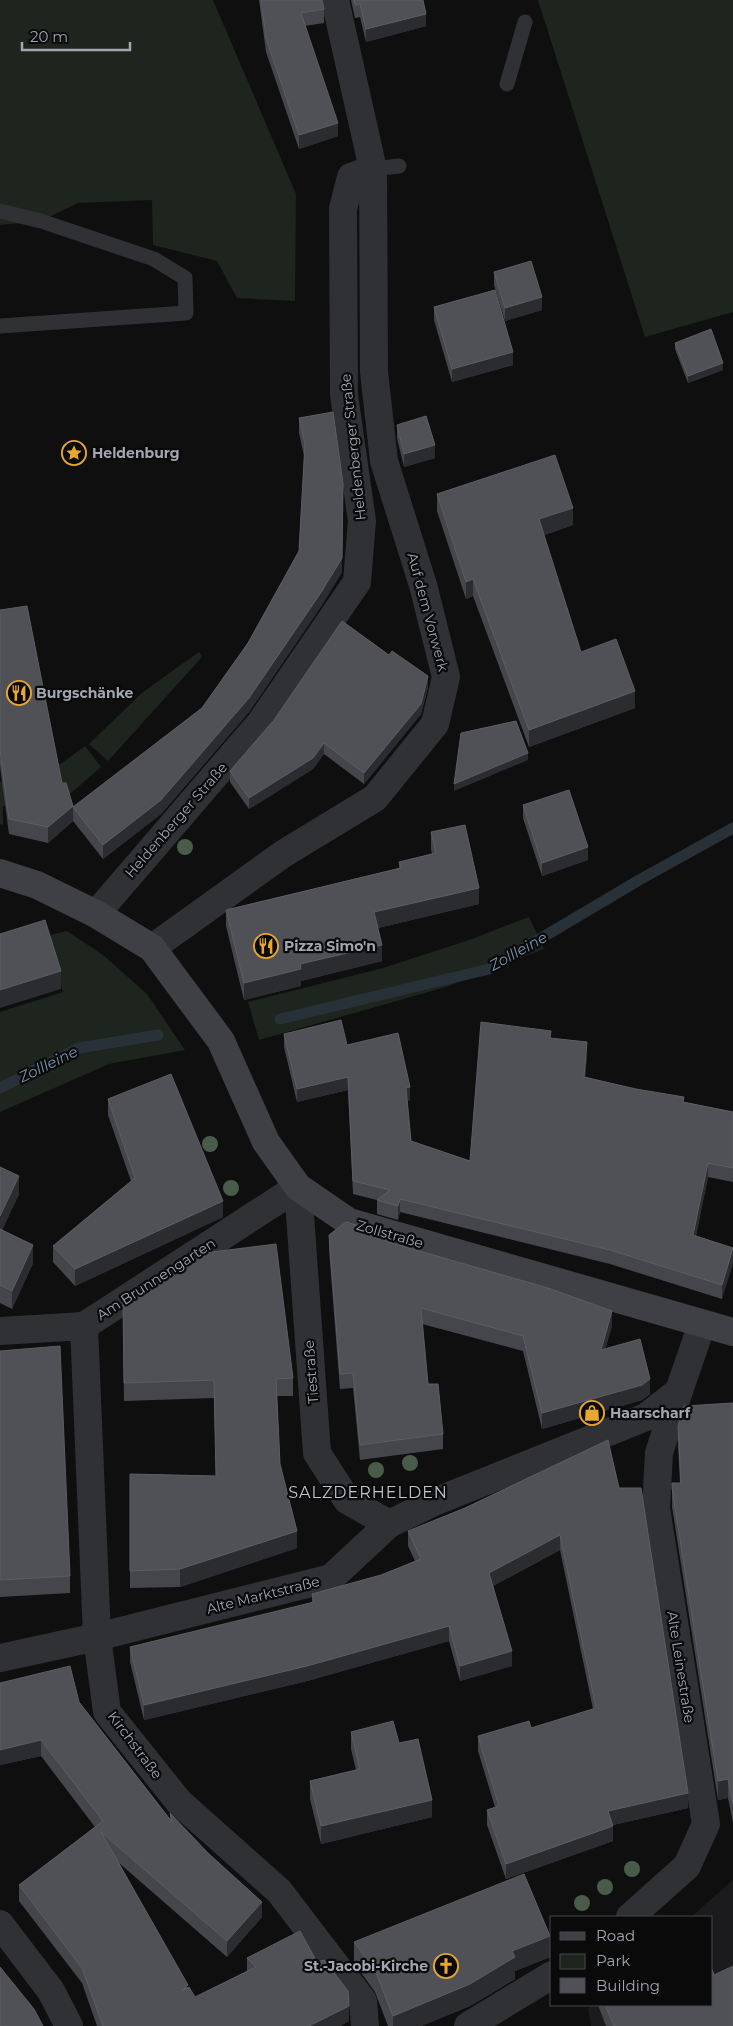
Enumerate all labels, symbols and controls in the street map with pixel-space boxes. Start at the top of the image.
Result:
scale bar [22,20,130,52]
text: 20 m [30,27,68,46]
street label: Heldenberger Straße [336,373,370,521]
place icon: Heldenburg [61,440,87,466]
place label: Heldenburg [92,444,180,462]
street label: Auf dem Vorwerk [403,551,453,674]
restaurant icon: Burgschänke [6,680,32,706]
place label: Burgschänke [36,684,134,702]
street label: Heldenberger Straße [121,759,231,881]
water label: Zollleine [485,927,550,975]
restaurant icon: Pizza Simo'n [253,933,279,959]
place label: Pizza Simo'n [284,937,376,955]
water label: Zollleine [14,1042,81,1087]
street label: Zollstraße [354,1216,426,1252]
street label: Am Brunnengarten [93,1234,219,1324]
street label: Tiestraße [300,1340,322,1404]
shop icon: Haarscharf [579,1400,605,1426]
place label: Haarscharf [610,1404,691,1422]
district label: SALZDERHELDEN [288,1483,448,1502]
street label: Alte Marktstraße [205,1572,321,1618]
street label: Alte Leinestraße [663,1610,699,1724]
street label: Kirchstraße [104,1708,166,1782]
legend [550,1916,713,2006]
text: Road [596,1926,635,1945]
text: Park [596,1951,630,1970]
church icon: St.-Jacobi-Kirche [433,1953,459,1979]
place label: St.-Jacobi-Kirche [304,1957,428,1975]
text: Building [596,1976,660,1995]

